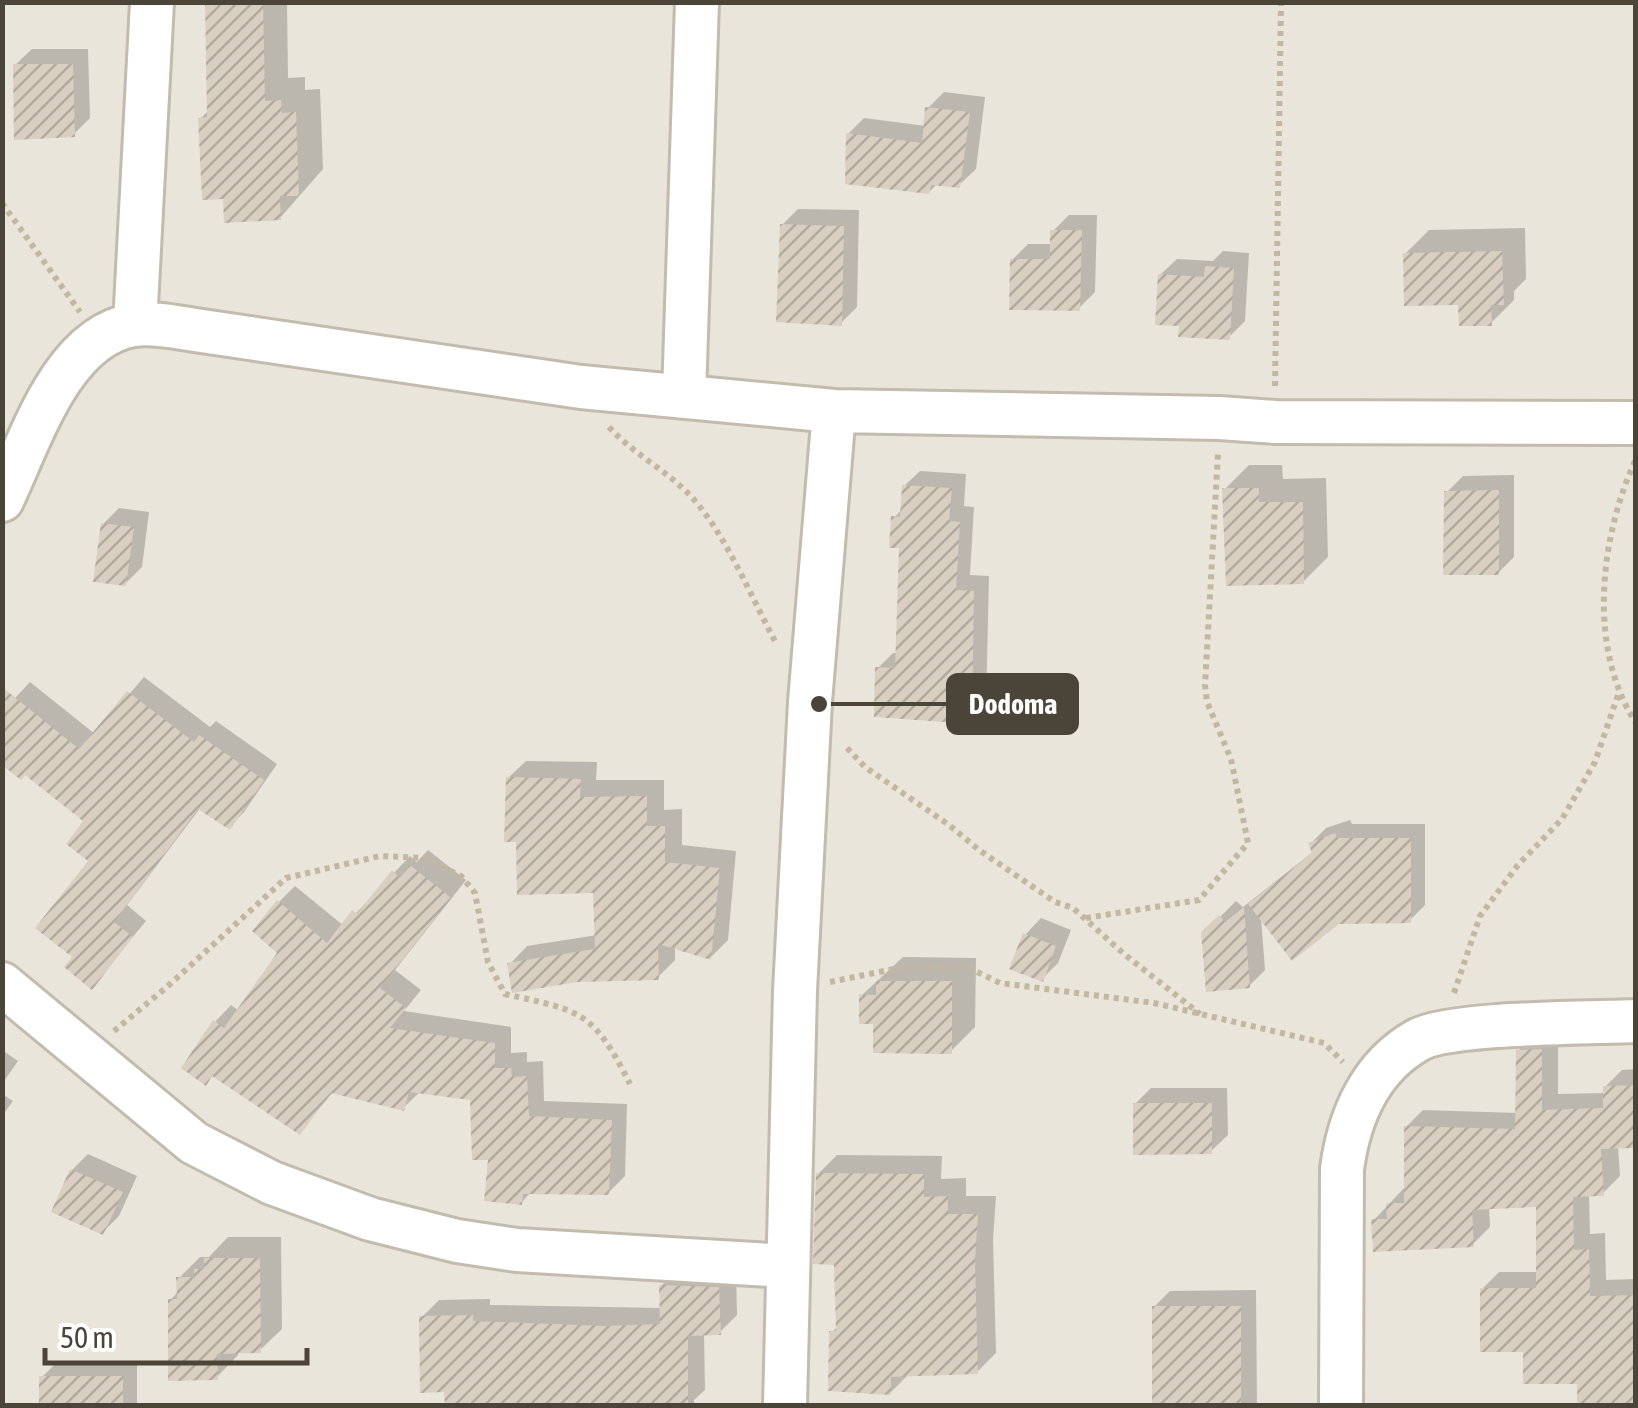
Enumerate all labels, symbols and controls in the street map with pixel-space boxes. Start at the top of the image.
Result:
callout: Dodoma [948,675,1077,733]
text: Dodoma [969,688,1057,720]
scale bar [45,1303,308,1365]
text: 50 m [60,1320,114,1354]

